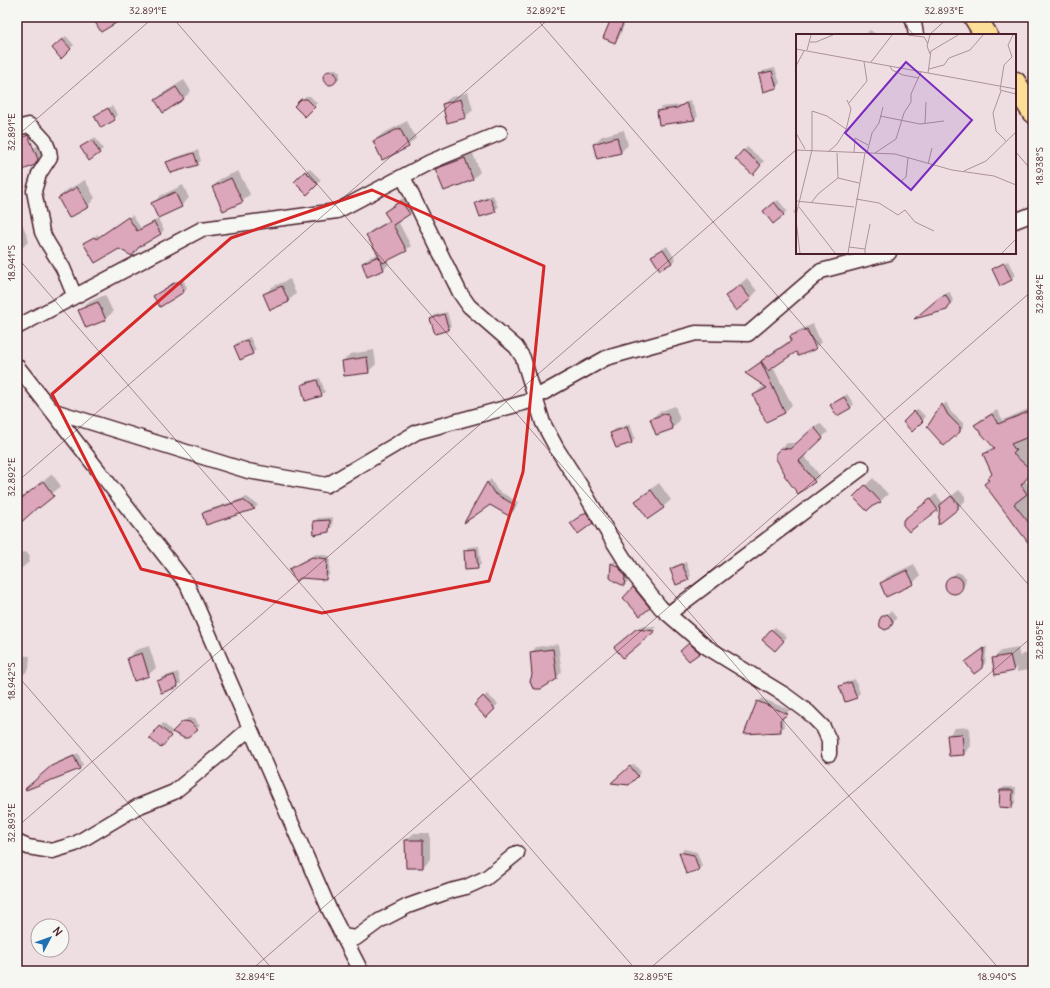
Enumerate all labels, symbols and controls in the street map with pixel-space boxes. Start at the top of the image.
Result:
text: 32.891°E [129,4,167,17]
text: 32.892°E [526,4,566,17]
text: 32.893°E [924,4,964,17]
inset map [796,34,1016,254]
text: 32.891°E [5,113,18,151]
text: 18.938°S [1033,147,1046,185]
text: 18.941°S [5,245,18,281]
text: 32.894°E [1033,274,1046,314]
text: 32.892°E [5,457,18,497]
text: 32.895°E [1033,620,1046,660]
text: 18.942°S [5,662,18,700]
text: 32.893°E [5,803,18,843]
north arrow [30,918,70,958]
text: N [50,924,65,939]
text: 32.894°E [235,970,275,983]
text: 32.895°E [633,970,673,983]
text: 18.940°S [978,970,1017,983]

